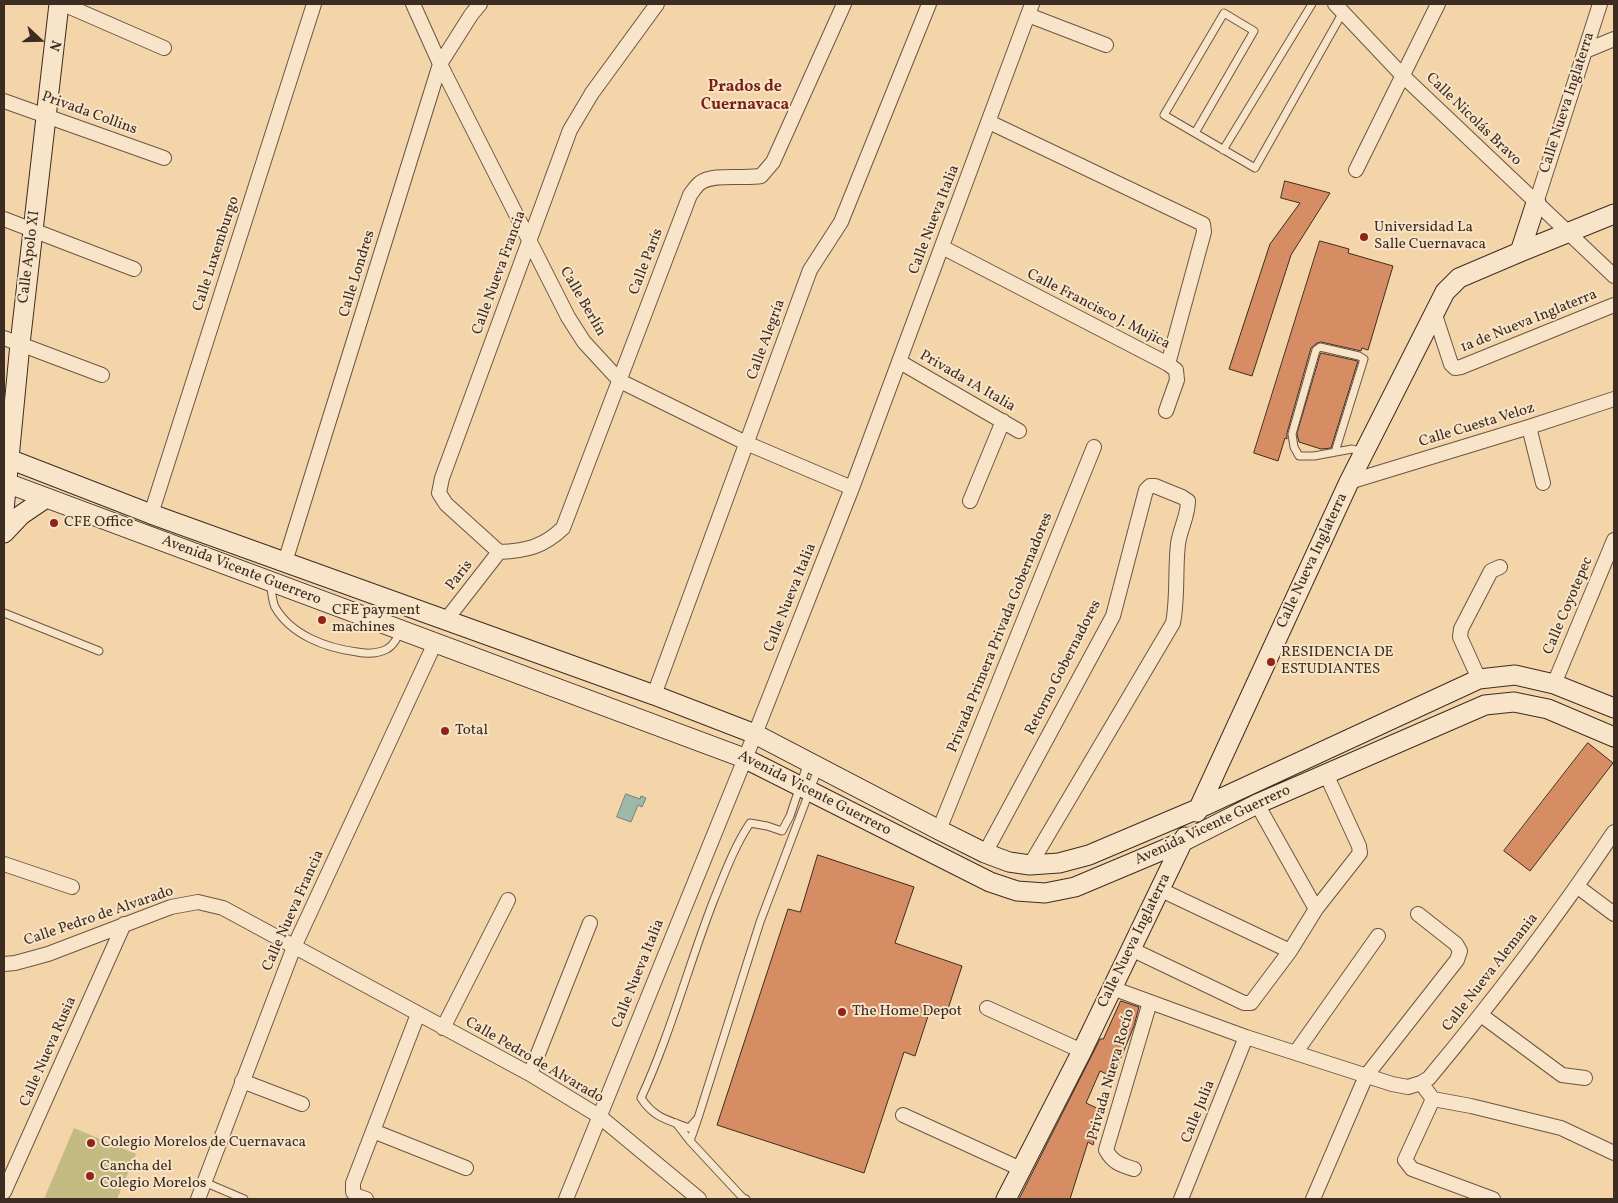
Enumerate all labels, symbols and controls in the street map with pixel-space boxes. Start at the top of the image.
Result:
north arrow [15,15,65,65]
street label: Calle Nueva Inglaterra [1537,30,1599,176]
text: N [44,37,65,54]
street label: Calle Nicolás Bravo [1421,70,1525,170]
district label: Prados de Cuernavaca [701,78,789,116]
street label: Privada Collins [39,88,139,140]
street label: Calle Nueva Italia [906,163,964,277]
street label: Calle Luxemburgo [190,194,244,314]
street label: Calle Apolo XI [15,209,45,305]
street label: Calle Nueva Francia [469,209,531,337]
place label: Universidad La Salle Cuernavaca [1374,219,1486,254]
street label: Calle París [626,226,668,298]
street label: Calle Londres [336,228,380,320]
marker: Universidad La Salle Cuernavaca [1358,231,1370,243]
street label: Calle Berlín [555,264,609,340]
street label: Calle Francisco J. Mujica [1023,266,1173,354]
street label: 1a de Nueva Inglaterra [1458,286,1600,358]
street label: Calle Alegría [744,297,790,383]
street label: Privada 1A Italia [916,347,1018,417]
street label: Calle Cuesta Veloz [1417,400,1537,452]
street label: Calle Nueva Inglaterra [1274,490,1352,632]
street label: Privada Primera Privada Gobernadores [944,510,1058,756]
place label: CFE Office [64,514,133,532]
marker: CFE Office [48,517,60,529]
street label: Avenida Vicente Guerrero [159,532,323,610]
street label: Calle Nueva Italia [761,541,821,655]
street label: Calle Coyotepec [1540,554,1598,658]
street label: Paris [443,557,477,595]
street label: Retorno Gobernadores [1022,597,1106,739]
place label: CFE payment machines [332,602,421,637]
marker: CFE payment machines [316,614,328,626]
place label: RESIDENCIA DE ESTUDIANTES [1281,644,1394,679]
marker: RESIDENCIA DE ESTUDIANTES [1265,656,1277,668]
place label: Total [455,722,488,740]
marker: Total [439,725,451,737]
street label: Avenida Vicente Guerrero [734,748,894,840]
street label: Avenida Vicente Guerrero [1132,782,1294,870]
street label: Calle Nueva Francia [259,848,329,974]
street label: Calle Nueva Inglaterra [1095,871,1175,1011]
street label: Calle Pedro de Alvarado [22,883,176,951]
street label: Calle Nueva Alemania [1439,910,1543,1036]
street label: Calle Nueva Italia [609,917,669,1031]
street label: Calle Nueva Rusia [17,994,81,1110]
place label: The Home Depot [852,1003,962,1021]
marker: The Home Depot [836,1006,848,1018]
street label: Privada Nueva Rocío [1085,1007,1139,1143]
street label: Calle Pedro de Alvarado [462,1014,606,1108]
street label: Calle Julia [1178,1078,1220,1146]
place label: Colegio Morelos de Cuernavaca [101,1134,306,1152]
marker: Colegio Morelos de Cuernavaca [85,1137,97,1149]
place label: Cancha del Colegio Morelos [100,1158,206,1193]
marker: Cancha del Colegio Morelos [84,1170,96,1182]

